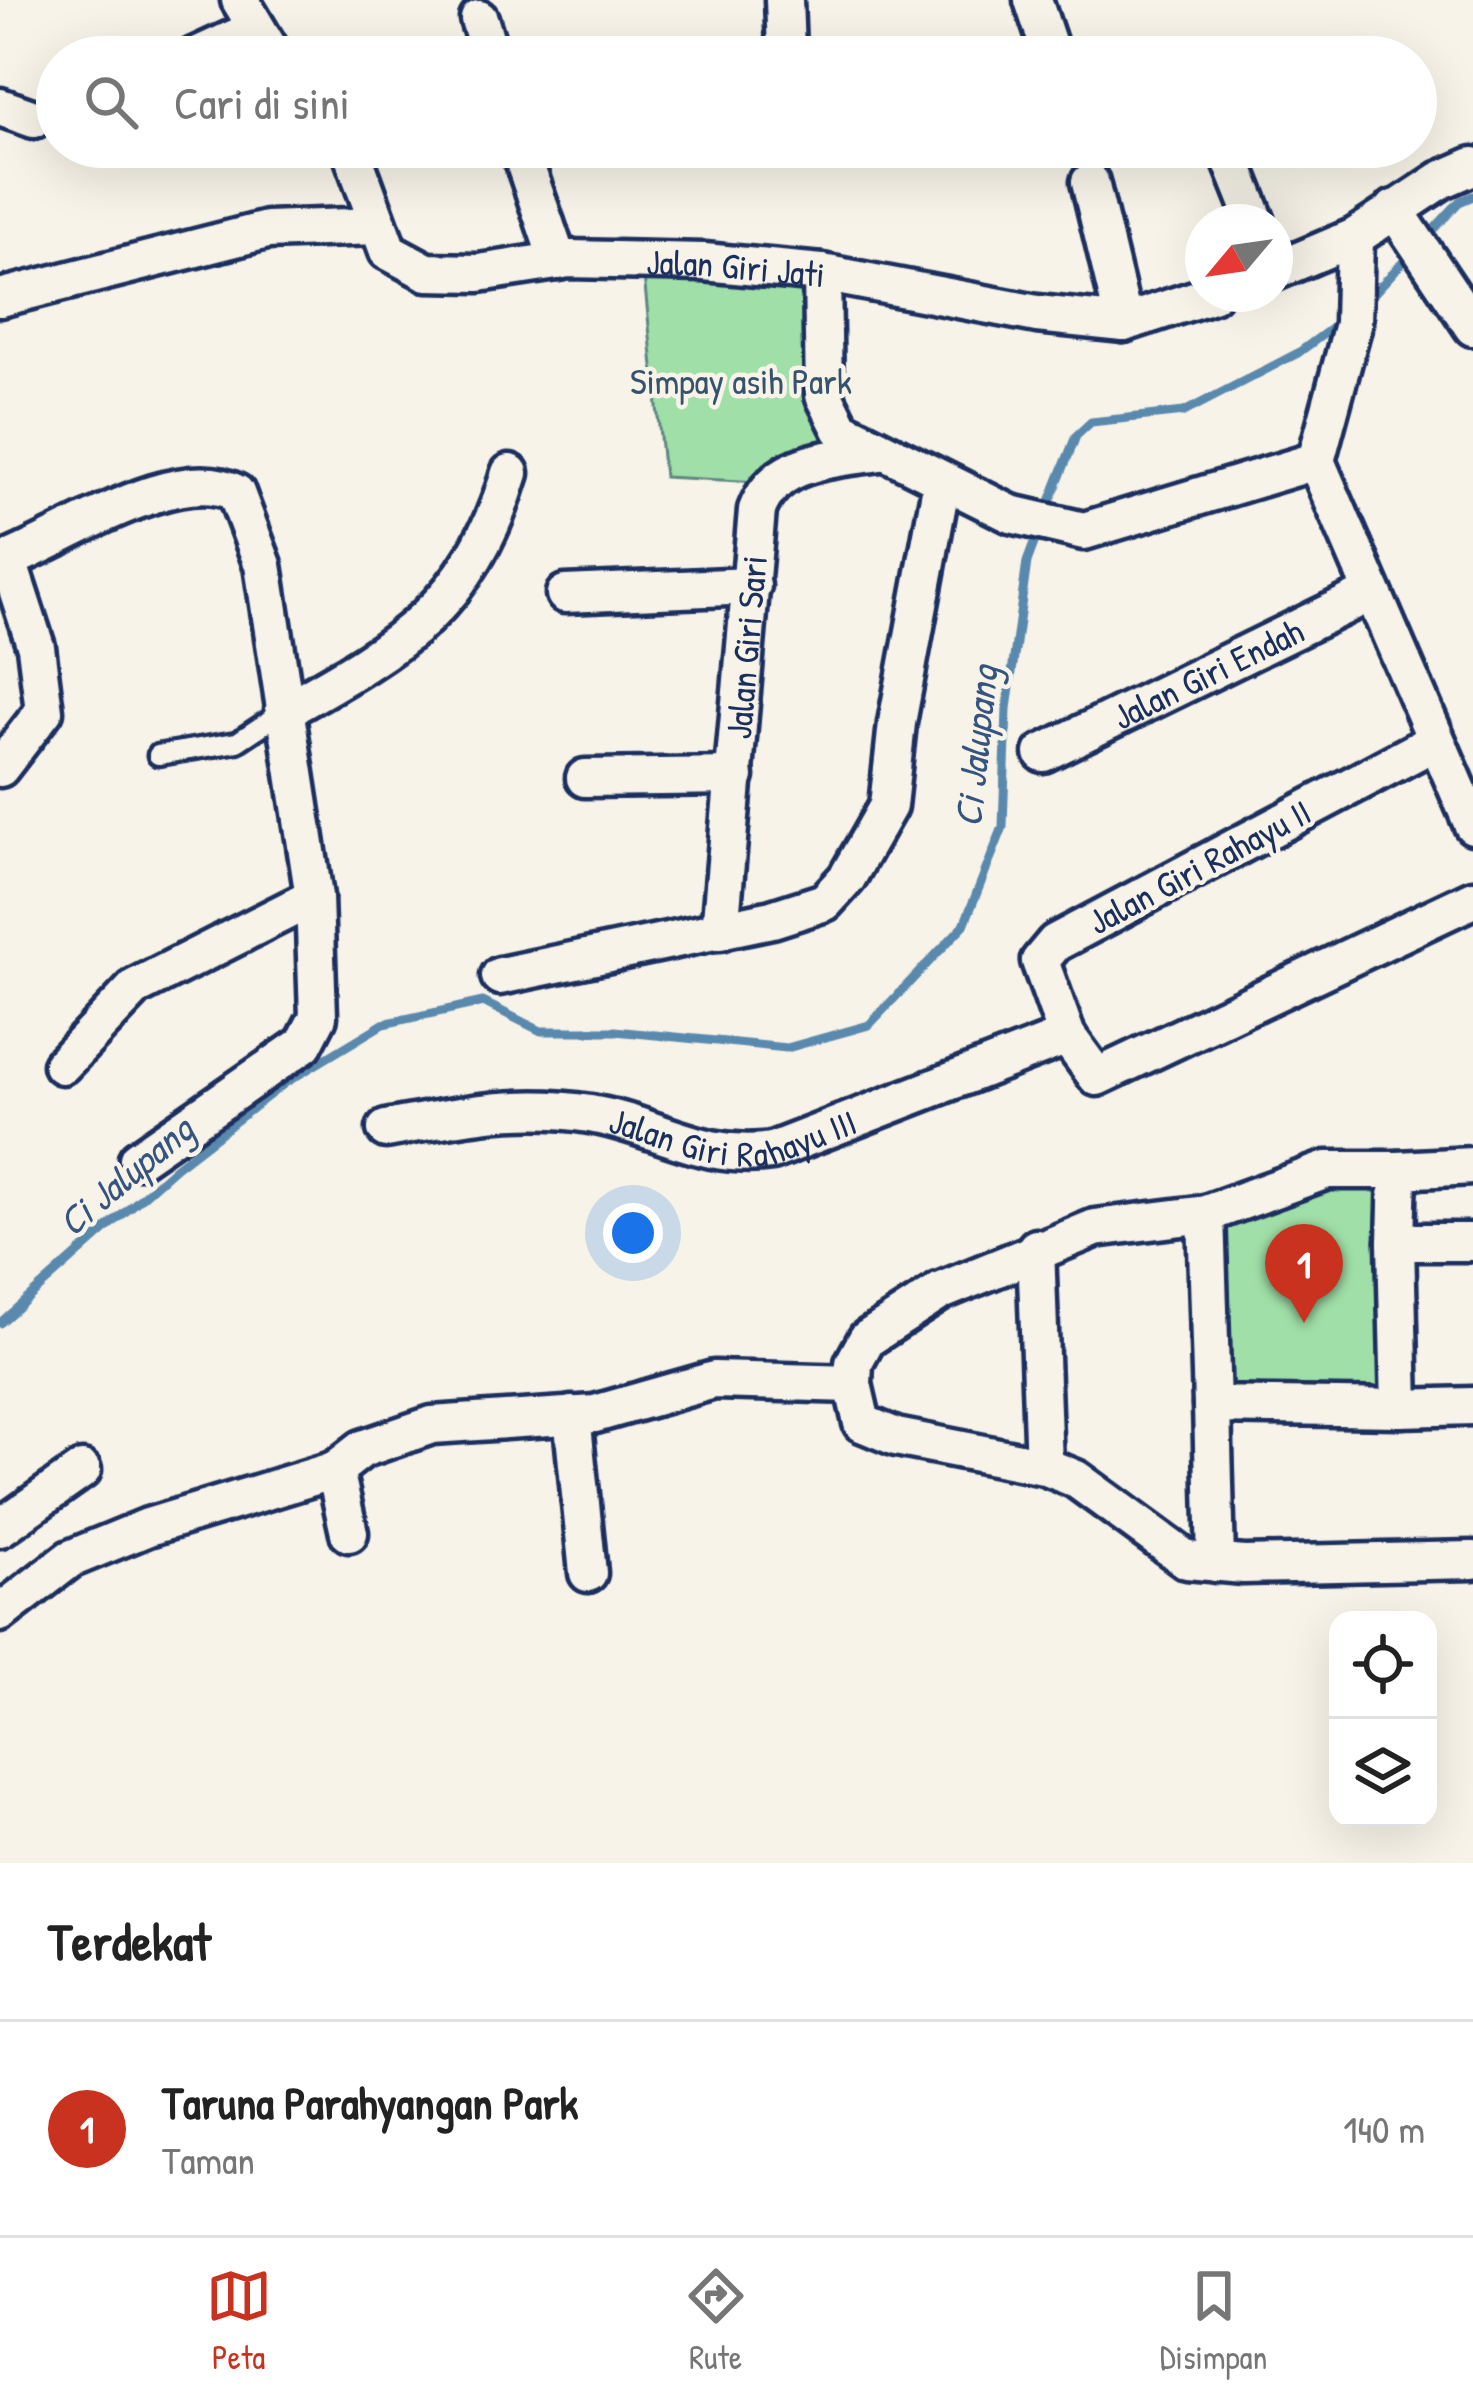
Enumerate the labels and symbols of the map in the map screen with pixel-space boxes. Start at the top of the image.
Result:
north arrow [1185,204,1293,312]
street label: Jalan Giri Jati [646,236,827,298]
park label: Simpay asih Park [630,356,852,405]
street label: Jalan Giri Sari [712,553,777,741]
street label: Jalan Giri Endah [1104,605,1311,740]
water label: Ci Jalupang [940,660,1011,829]
street label: Jalan Giri Rahayu II [1079,787,1319,945]
street label: Jalan Giri Rahayu III [604,1095,863,1177]
water label: Ci Jalupang [46,1101,207,1248]
your location [603,1203,663,1263]
pin: 1 [1265,1224,1343,1323]

